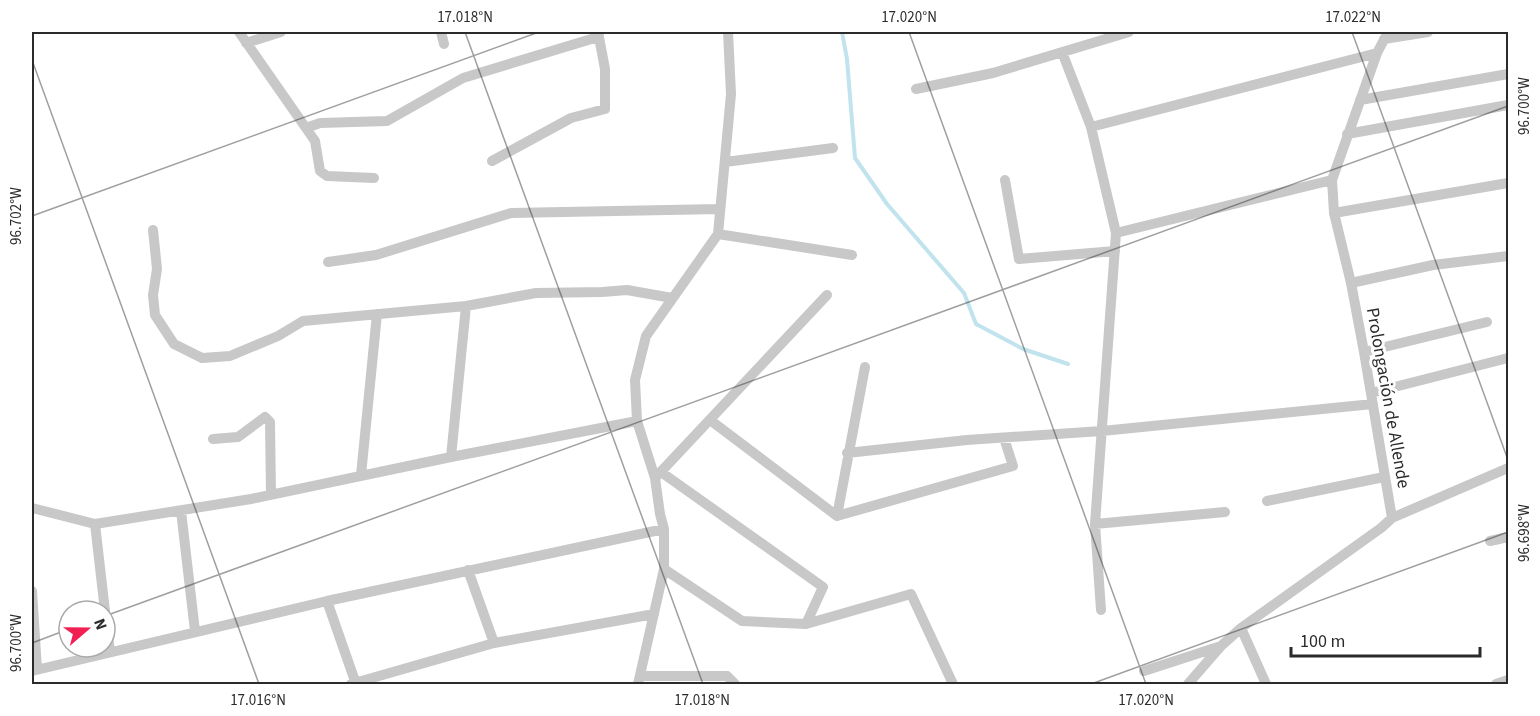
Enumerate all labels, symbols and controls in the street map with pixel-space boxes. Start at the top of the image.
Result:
text: 17.018°N [437,7,493,28]
text: 17.020°N [881,7,937,28]
text: 17.022°N [1325,7,1381,28]
text: 96.700°W [1514,77,1535,135]
text: 96.702°W [6,187,27,245]
street label: Prolongación de Allende [1360,306,1416,490]
text: 96.698°W [1514,504,1535,562]
north arrow [57,599,117,659]
text: 96.700°W [6,614,27,672]
text: N [88,615,112,633]
scale bar [1291,620,1480,658]
text: 100 m [1300,629,1345,654]
text: 17.016°N [230,690,286,711]
text: 17.018°N [674,690,730,711]
text: 17.020°N [1118,690,1174,711]

